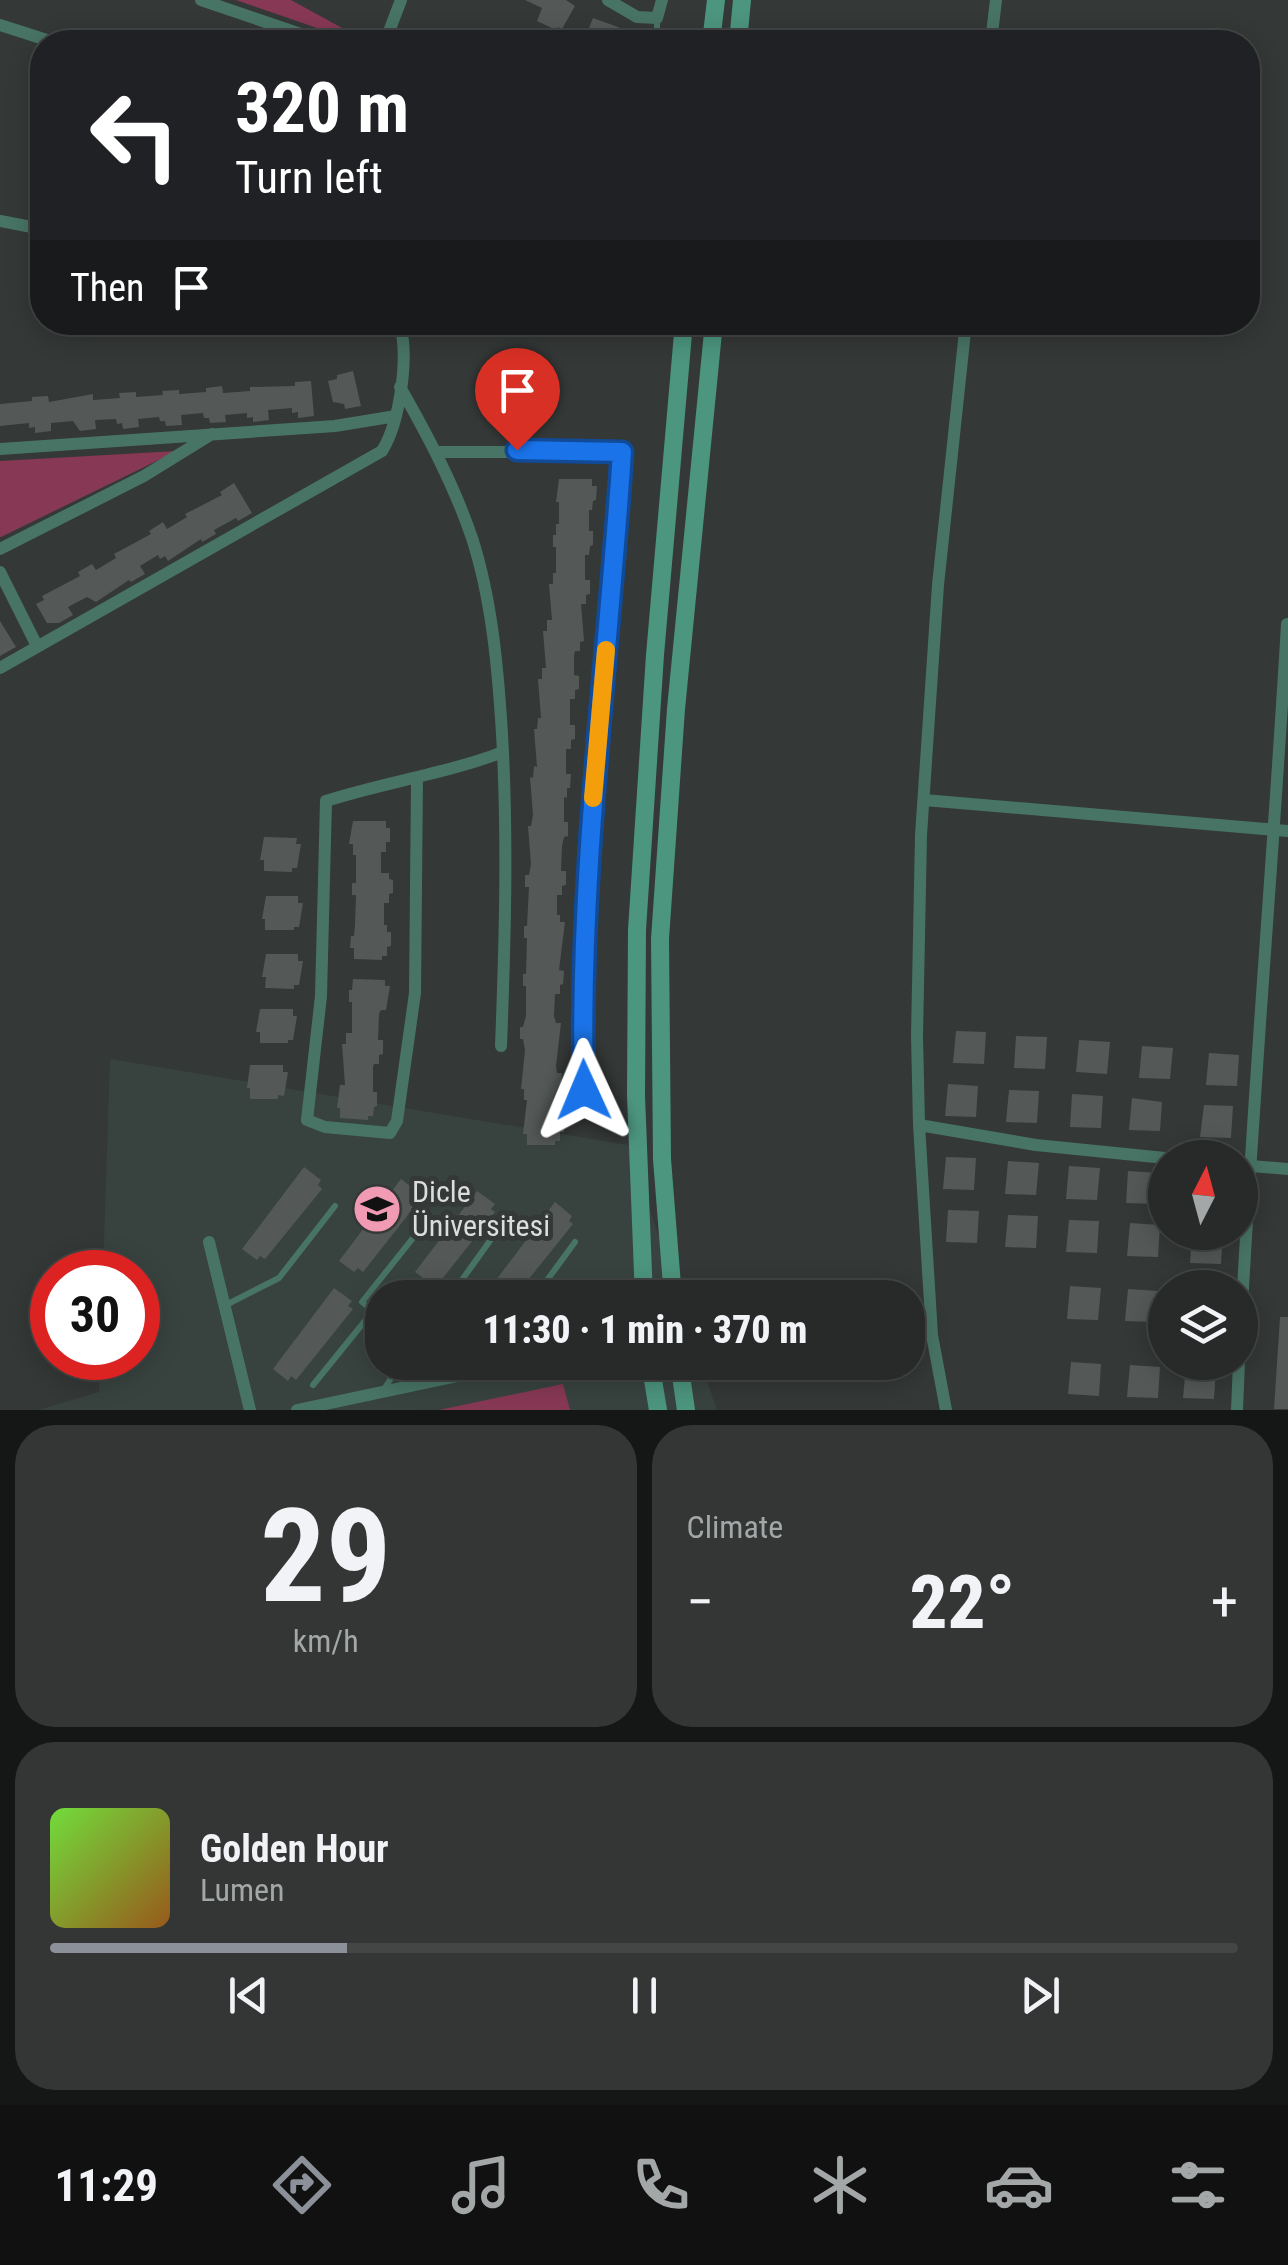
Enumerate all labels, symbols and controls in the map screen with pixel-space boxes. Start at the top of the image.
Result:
text: 320 m [235,67,409,149]
icon: left [70,70,200,200]
text: Turn left [235,151,383,204]
icon: arrive [164,260,219,315]
text: Then [70,266,144,310]
pin [475,348,560,451]
icon: arrive [490,363,545,418]
position arrow [532,1038,636,1142]
north arrow [1148,1140,1258,1250]
map controls [1148,1140,1258,1380]
place label: Dicle Üniversitesi [412,1174,550,1243]
school or university icon: Dicle Üniversitesi [351,1183,403,1235]
speed limit sign: 30 [30,1250,160,1380]
button: layers [1148,1270,1258,1380]
text: 11:30 · 1 min · 370 m [483,1308,807,1352]
text: 29 [260,1480,391,1633]
text: Climate [687,1508,783,1546]
text: 22° [909,1558,1015,1646]
text: − [687,1570,714,1634]
text: + [1211,1570,1238,1634]
text: km/h [293,1622,359,1660]
text: Golden Hour [200,1827,389,1871]
text: Lumen [200,1871,285,1909]
icon: previous [221,1968,276,2023]
icon: pause [617,1968,672,2023]
icon: next [1013,1968,1068,2023]
icon: directions [267,2150,337,2220]
icon: music [446,2150,516,2220]
icon: phone [626,2150,696,2220]
icon: climate [805,2150,875,2220]
icon: car [984,2150,1054,2220]
icon: filters [1163,2150,1233,2220]
text: 11:29 [55,2159,158,2212]

